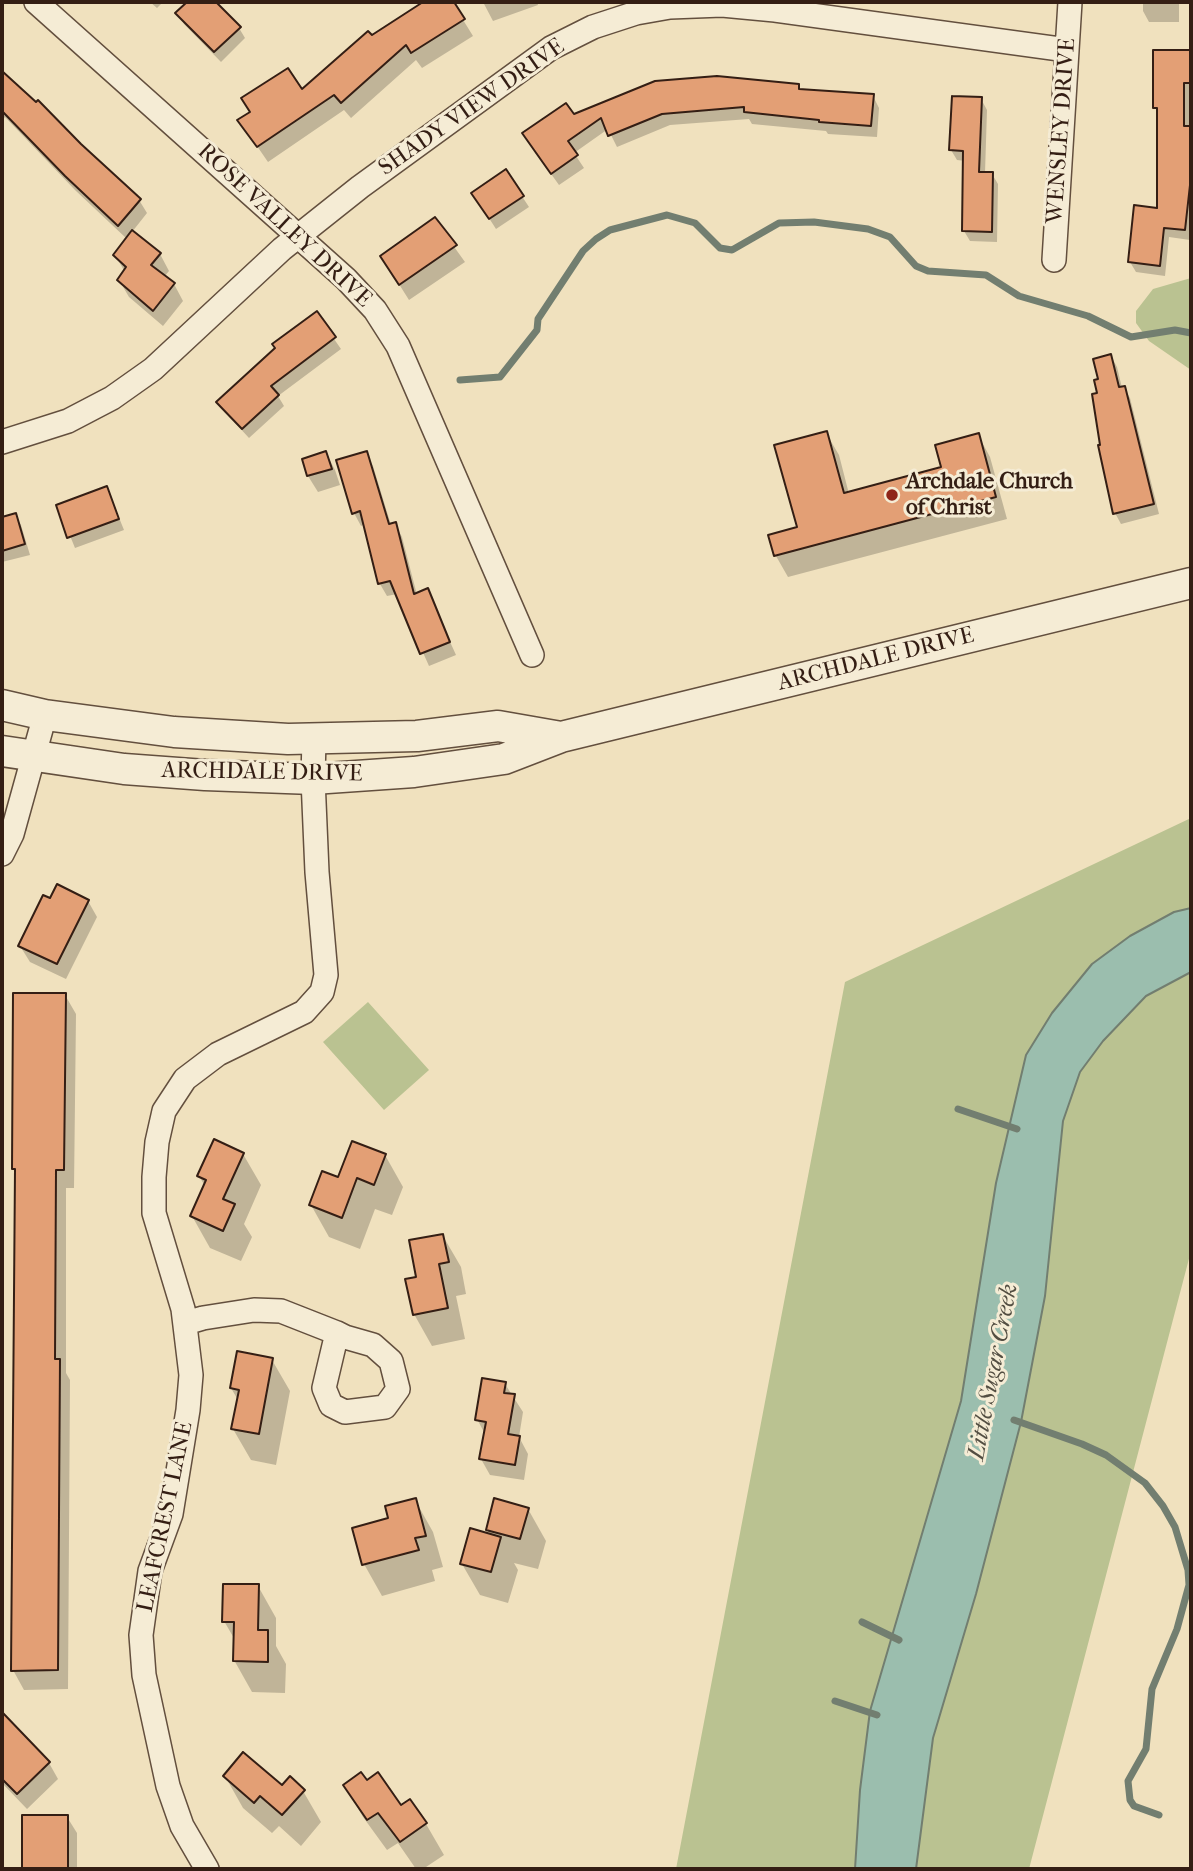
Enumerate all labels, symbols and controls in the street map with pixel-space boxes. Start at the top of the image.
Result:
street label: SHADY VIEW DRIVE [374,34,570,182]
street label: WENSLEY DRIVE [1042,37,1082,225]
street label: ROSE VALLEY DRIVE [191,138,377,314]
place label: Archdale Church of Christ [906,468,1073,522]
marker: Archdale Church of Christ [884,487,900,503]
street label: ARCHDALE DRIVE [775,622,977,698]
street label: ARCHDALE DRIVE [161,757,363,789]
water label: Little Sugar Creek [963,1281,1025,1463]
street label: LEAFCREST LANE [132,1419,200,1615]

